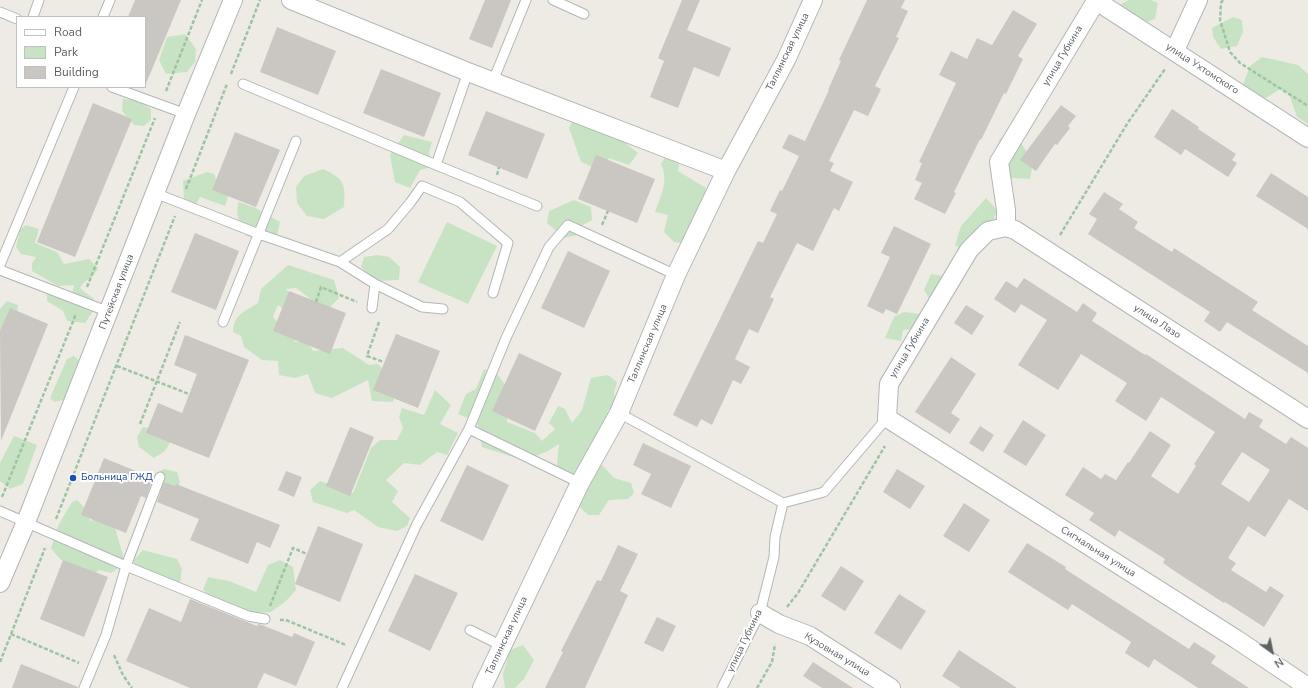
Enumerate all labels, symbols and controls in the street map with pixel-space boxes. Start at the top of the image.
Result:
street label: Таллинская улица [764,11,812,93]
legend [16,16,146,88]
text: Road [54,24,82,40]
street label: улица Губкина [1040,24,1086,88]
street label: улица Ухтомского [1163,41,1241,97]
text: Park [54,44,78,60]
text: Building [54,64,99,80]
street label: Путейская улица [97,253,137,331]
street label: улица Лазо [1131,302,1183,342]
street label: Таллинская улица [626,303,670,385]
street label: улица Губкина [887,316,933,380]
place label: Больница ГЖД [81,472,153,484]
marker: Больница ГЖД [68,473,78,483]
street label: Сигнальная улица [1058,524,1138,580]
street label: Таллинская улица [484,595,530,677]
street label: улица Губкина [725,608,765,674]
street label: Кузовная улица [802,631,872,679]
north arrow [1252,632,1292,672]
text: N [1271,654,1286,671]

